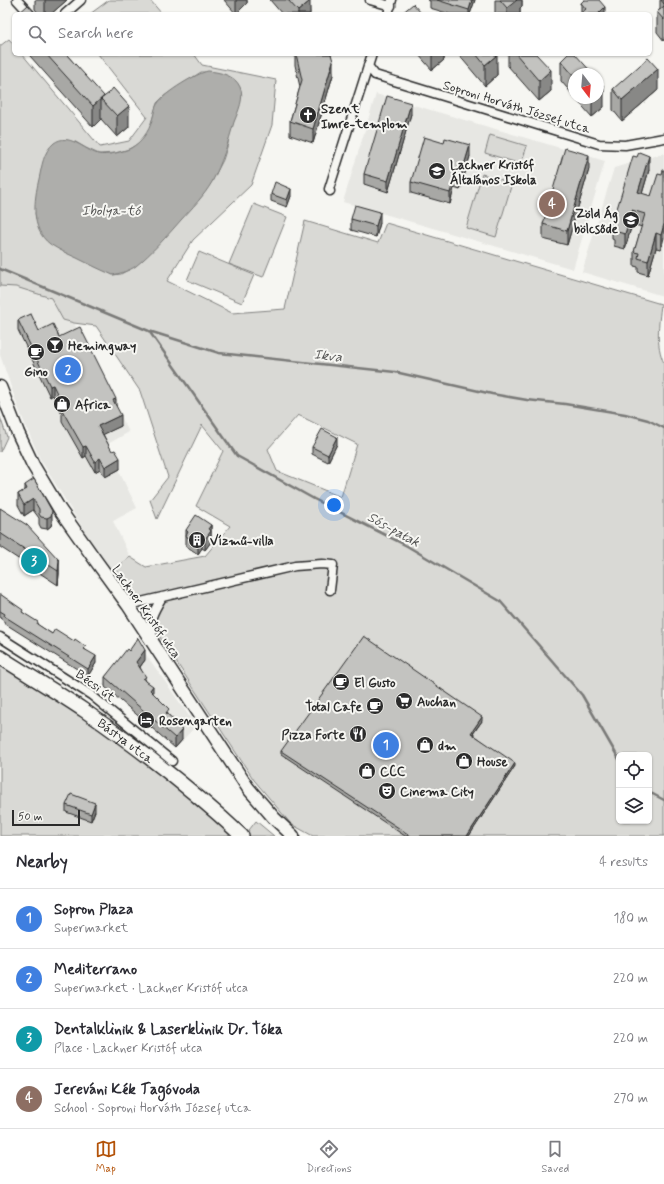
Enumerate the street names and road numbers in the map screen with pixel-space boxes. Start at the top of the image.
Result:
street label: Soproni Horváth József utca [441,77,592,138]
street label: Lackner Kristóf utca [107,562,184,662]
street label: Bécsi út [72,666,119,707]
street label: Bástya utca [94,715,157,768]

